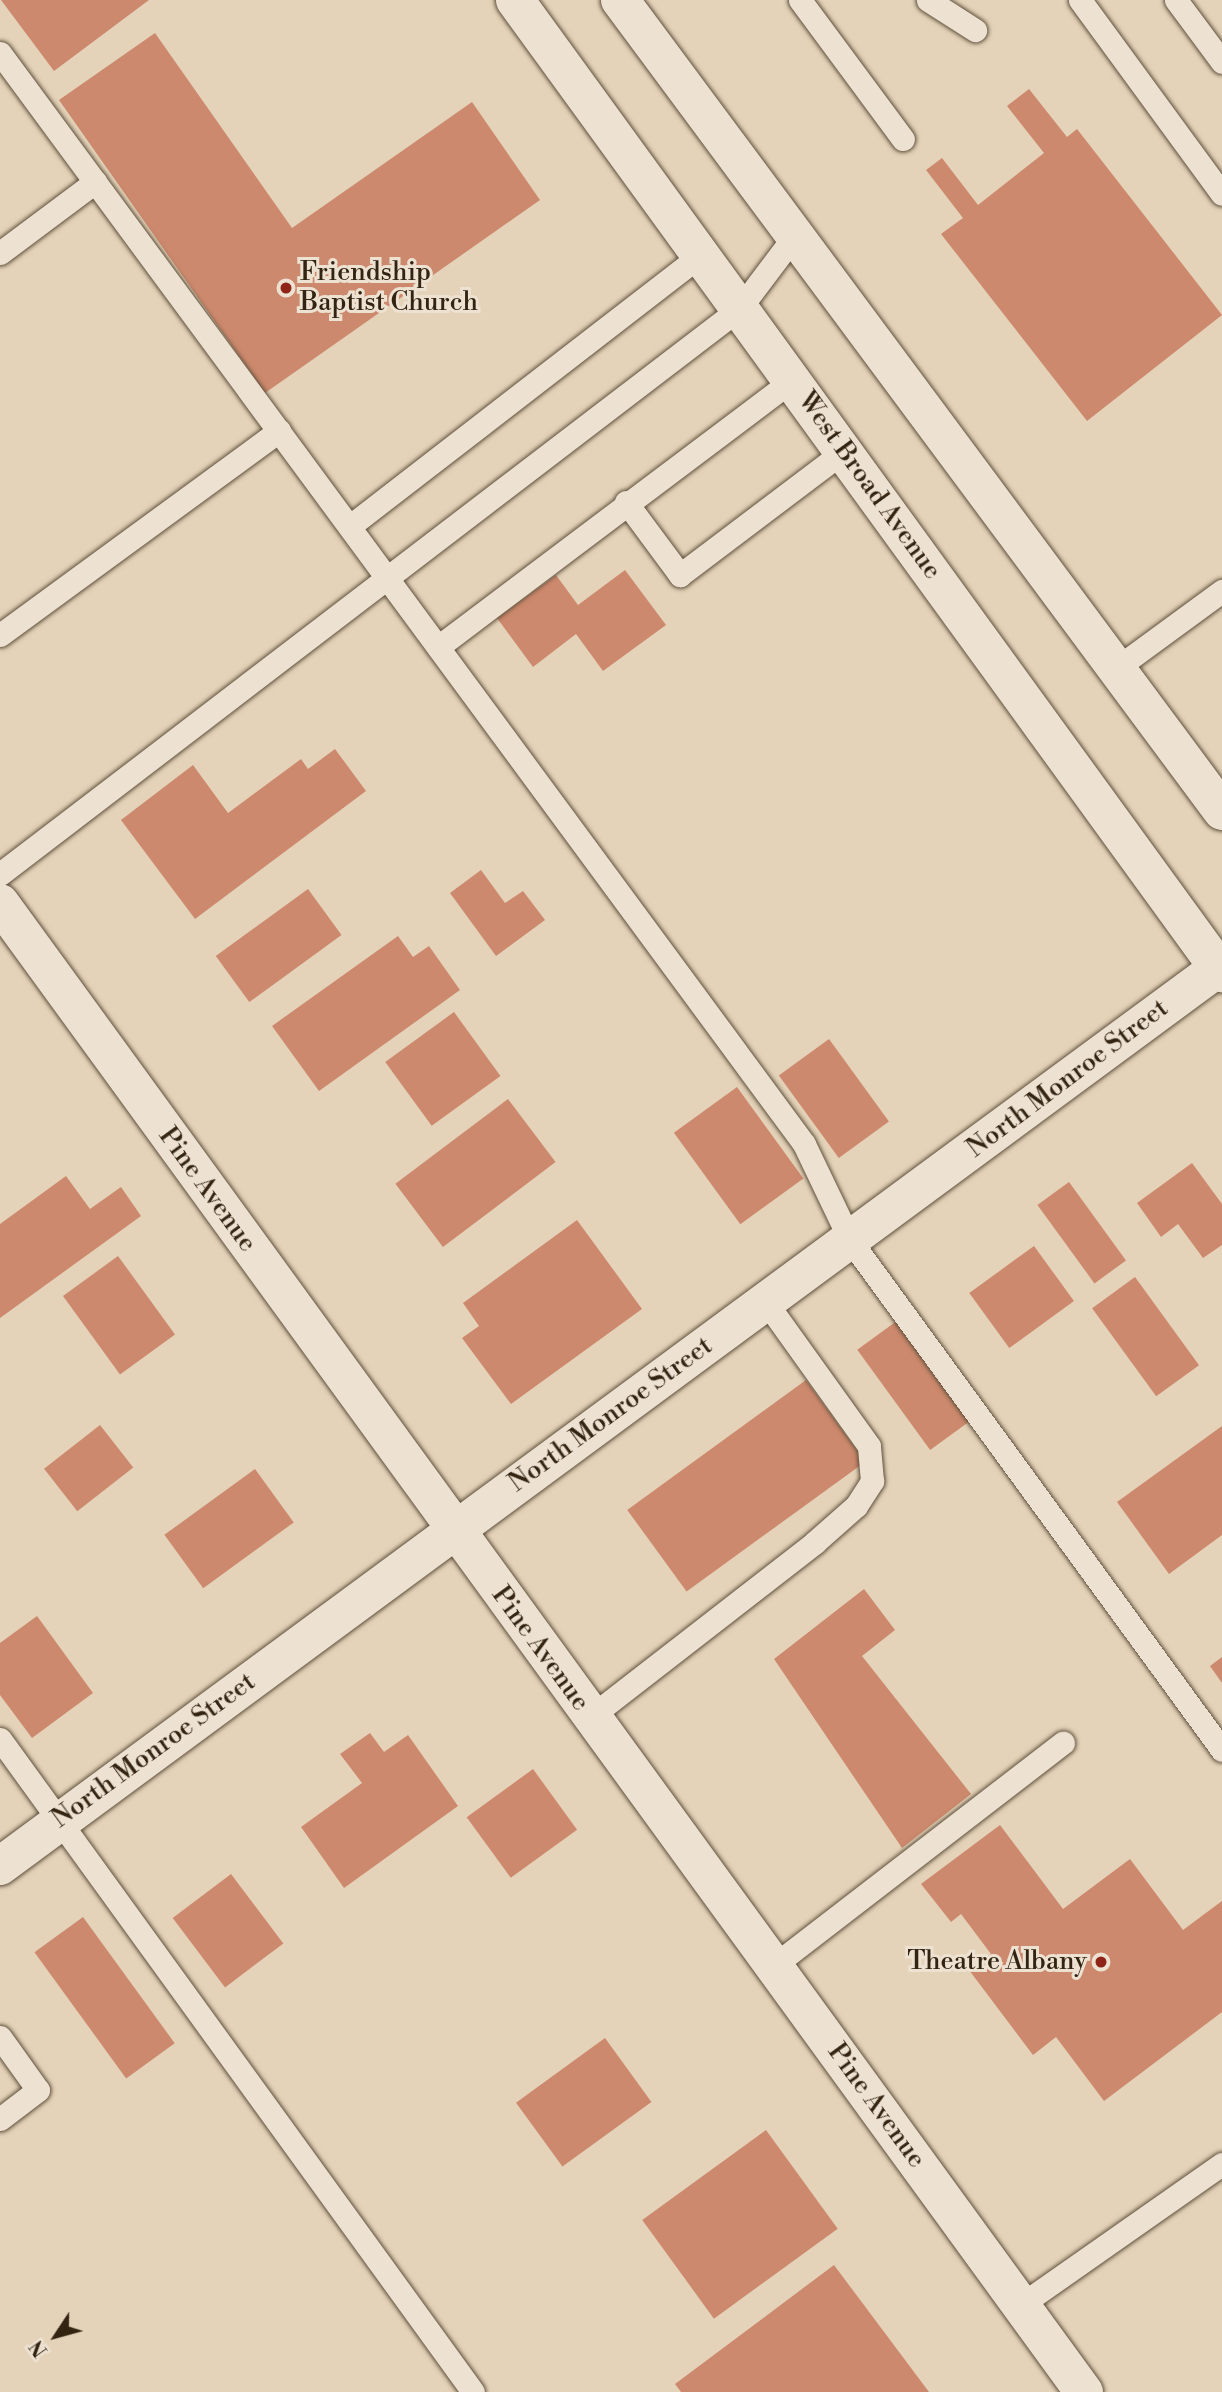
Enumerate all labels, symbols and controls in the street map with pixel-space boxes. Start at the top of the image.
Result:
place label: Friendship Baptist Church [300,257,478,318]
marker: Friendship Baptist Church [278,280,294,296]
street label: West Broad Avenue [791,386,947,586]
street label: North Monroe Street [961,993,1175,1165]
street label: Pine Avenue [151,1122,263,1258]
street label: North Monroe Street [503,1331,719,1499]
street label: Pine Avenue [484,1581,596,1717]
street label: North Monroe Street [46,1667,262,1835]
place label: Theatre Albany [907,1946,1087,1978]
marker: Theatre Albany [1093,1954,1109,1970]
street label: Pine Avenue [820,2038,932,2174]
north arrow [21,2301,91,2371]
text: N [25,2335,53,2361]

